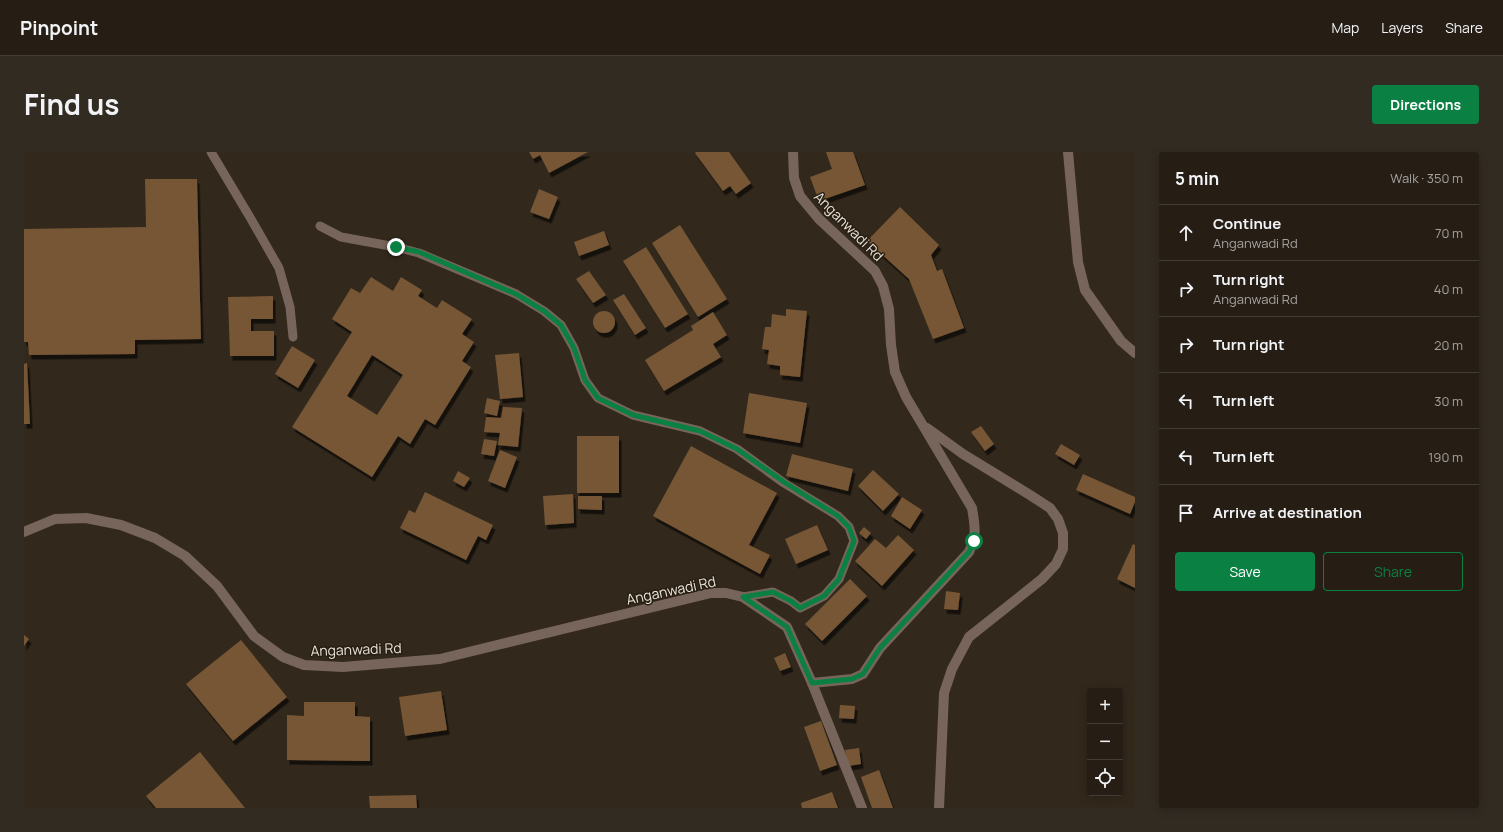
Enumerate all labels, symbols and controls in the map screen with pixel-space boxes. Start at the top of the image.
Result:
text: Pinpoint [20,15,98,41]
text: Map [1331,18,1359,37]
text: Layers [1381,18,1423,37]
text: Share [1445,18,1483,37]
text: Find us [24,85,119,123]
button: Directions [1372,85,1479,124]
text: 5 min [1175,167,1219,190]
text: Walk · 350 m [1390,169,1463,187]
street label: Anganwadi Rd [810,187,888,265]
text: Continue [1213,213,1281,234]
icon: ahead [1175,222,1197,244]
text: 70 m [1435,224,1463,242]
text: Anganwadi Rd [1213,234,1298,252]
route end [387,238,405,256]
text: Turn right [1213,269,1284,290]
icon: right [1175,278,1197,300]
text: 40 m [1434,280,1463,298]
text: Anganwadi Rd [1213,290,1298,308]
icon: right [1175,334,1197,356]
text: Turn right [1213,334,1284,355]
text: 20 m [1434,336,1463,354]
icon: left [1175,390,1197,412]
text: Turn left [1213,390,1275,411]
text: 30 m [1434,392,1463,410]
icon: left [1175,446,1197,468]
text: Turn left [1213,446,1275,467]
text: 190 m [1428,448,1463,466]
icon: arrive [1175,502,1197,524]
text: Arrive at destination [1213,502,1362,523]
route start [965,532,983,550]
button: Save [1175,552,1315,591]
button: Share [1323,552,1463,591]
street label: Anganwadi Rd [624,571,718,609]
street label: Anganwadi Rd [310,638,402,660]
map controls [1087,688,1123,796]
button: + [1087,688,1123,724]
button: − [1087,724,1123,760]
button: locate [1087,760,1123,796]

